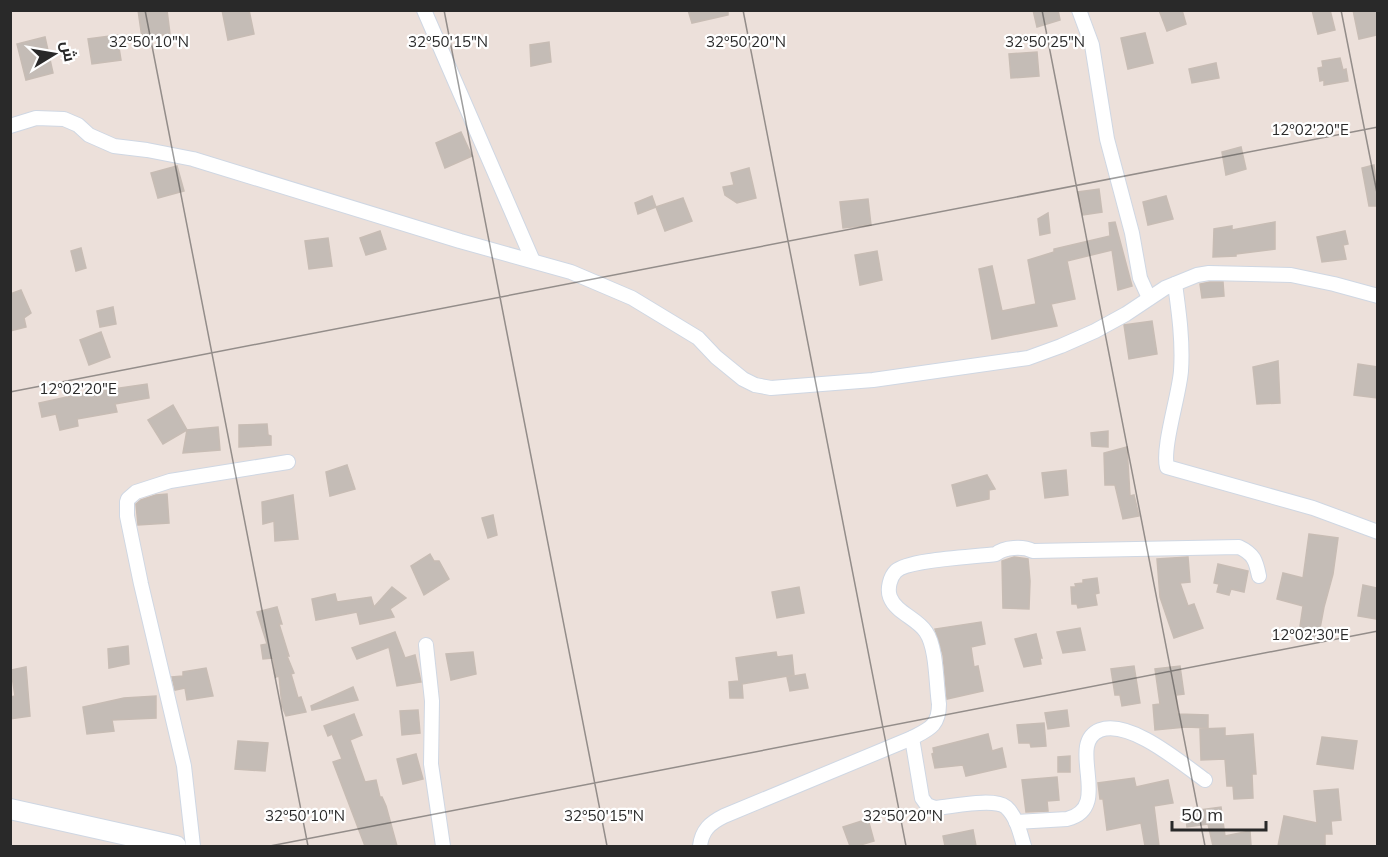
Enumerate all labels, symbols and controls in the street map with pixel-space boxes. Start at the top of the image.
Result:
north arrow [24,24,84,84]
text: 32°50'10"N [109,32,189,51]
text: 32°50'15"N [408,32,488,51]
text: 32°50'20"N [706,32,786,51]
text: 32°50'25"N [1005,32,1085,51]
text: ش [57,39,80,63]
text: 12°02'20"E [1271,120,1349,139]
text: 12°02'20"E [39,379,117,398]
text: 12°02'30"E [1271,625,1349,644]
scale bar [1172,794,1266,832]
text: 50 m [1181,803,1223,826]
text: 32°50'10"N [265,806,345,825]
text: 32°50'15"N [564,806,644,825]
text: 32°50'20"N [863,806,943,825]

